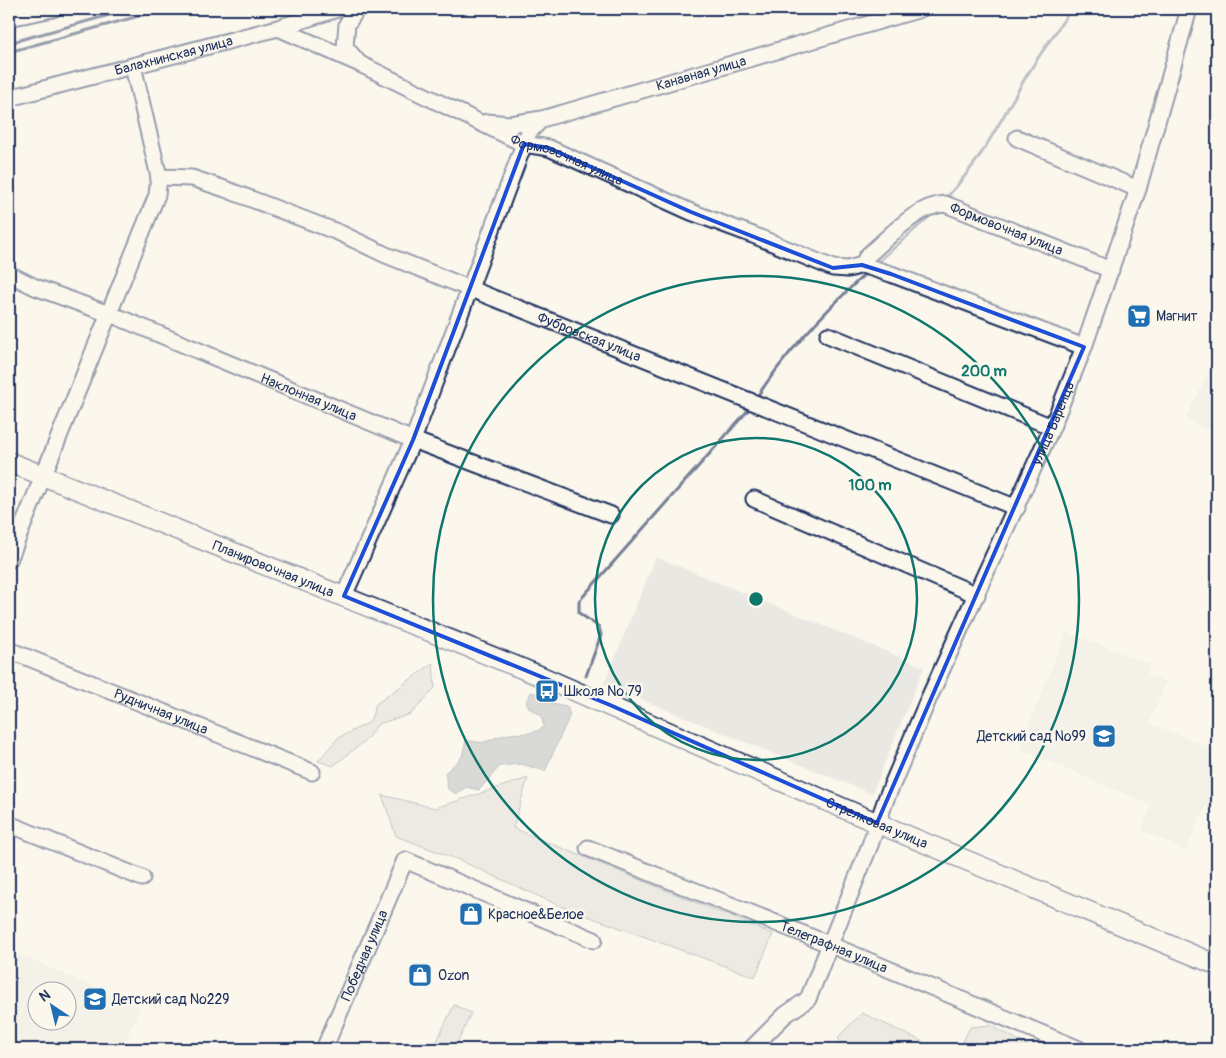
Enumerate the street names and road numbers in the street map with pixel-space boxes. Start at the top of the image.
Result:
street label: Балахнинская улица [113,32,235,79]
street label: Канавная улица [654,52,748,94]
street label: Формовочная улица [508,131,626,189]
street label: Формовочная улица [948,199,1065,259]
street label: Фубровская улица [535,309,643,365]
street label: Наклонная улица [258,369,359,425]
street label: улица Баренца [1028,379,1078,469]
street label: Планировочная улица [210,537,336,601]
street label: Рудничная улица [112,685,210,738]
street label: Стрелковая улица [823,794,930,852]
street label: Победная улица [338,907,392,1004]
street label: Телеграфная улица [777,918,890,977]

